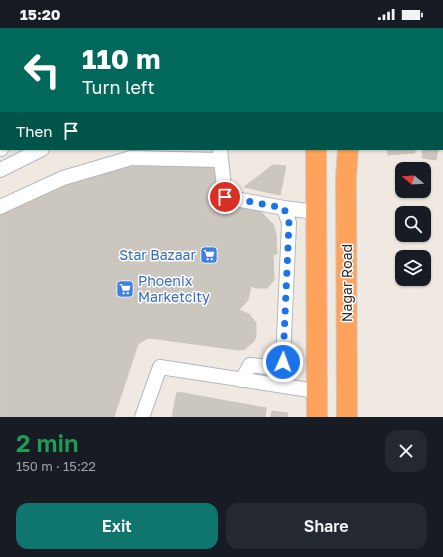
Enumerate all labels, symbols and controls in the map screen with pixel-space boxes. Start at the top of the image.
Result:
text: 15:20 [20,5,61,23]
text: 110 m [82,42,161,75]
icon: left [16,44,68,96]
text: Turn left [82,76,155,98]
icon: arrive [60,120,82,142]
text: Then [16,122,52,140]
north arrow [395,162,431,198]
map controls [395,162,431,286]
pin [208,180,242,214]
icon: arrive [214,186,236,208]
button: search [395,206,431,242]
street label: Nagar Road [338,244,355,322]
supermarket icon: Star Bazaar [199,245,219,265]
place label: Star Bazaar [119,246,197,263]
button: layers [395,250,431,286]
place label: Phoenix Marketcity [138,272,210,305]
supermarket icon: Phoenix Marketcity [115,279,135,299]
position arrow [262,341,304,383]
text: 2 min [16,428,78,457]
button: close [385,430,427,472]
text: 150 m · 15:22 [16,458,96,474]
button: Exit [16,503,218,549]
button: Share [226,503,427,549]

